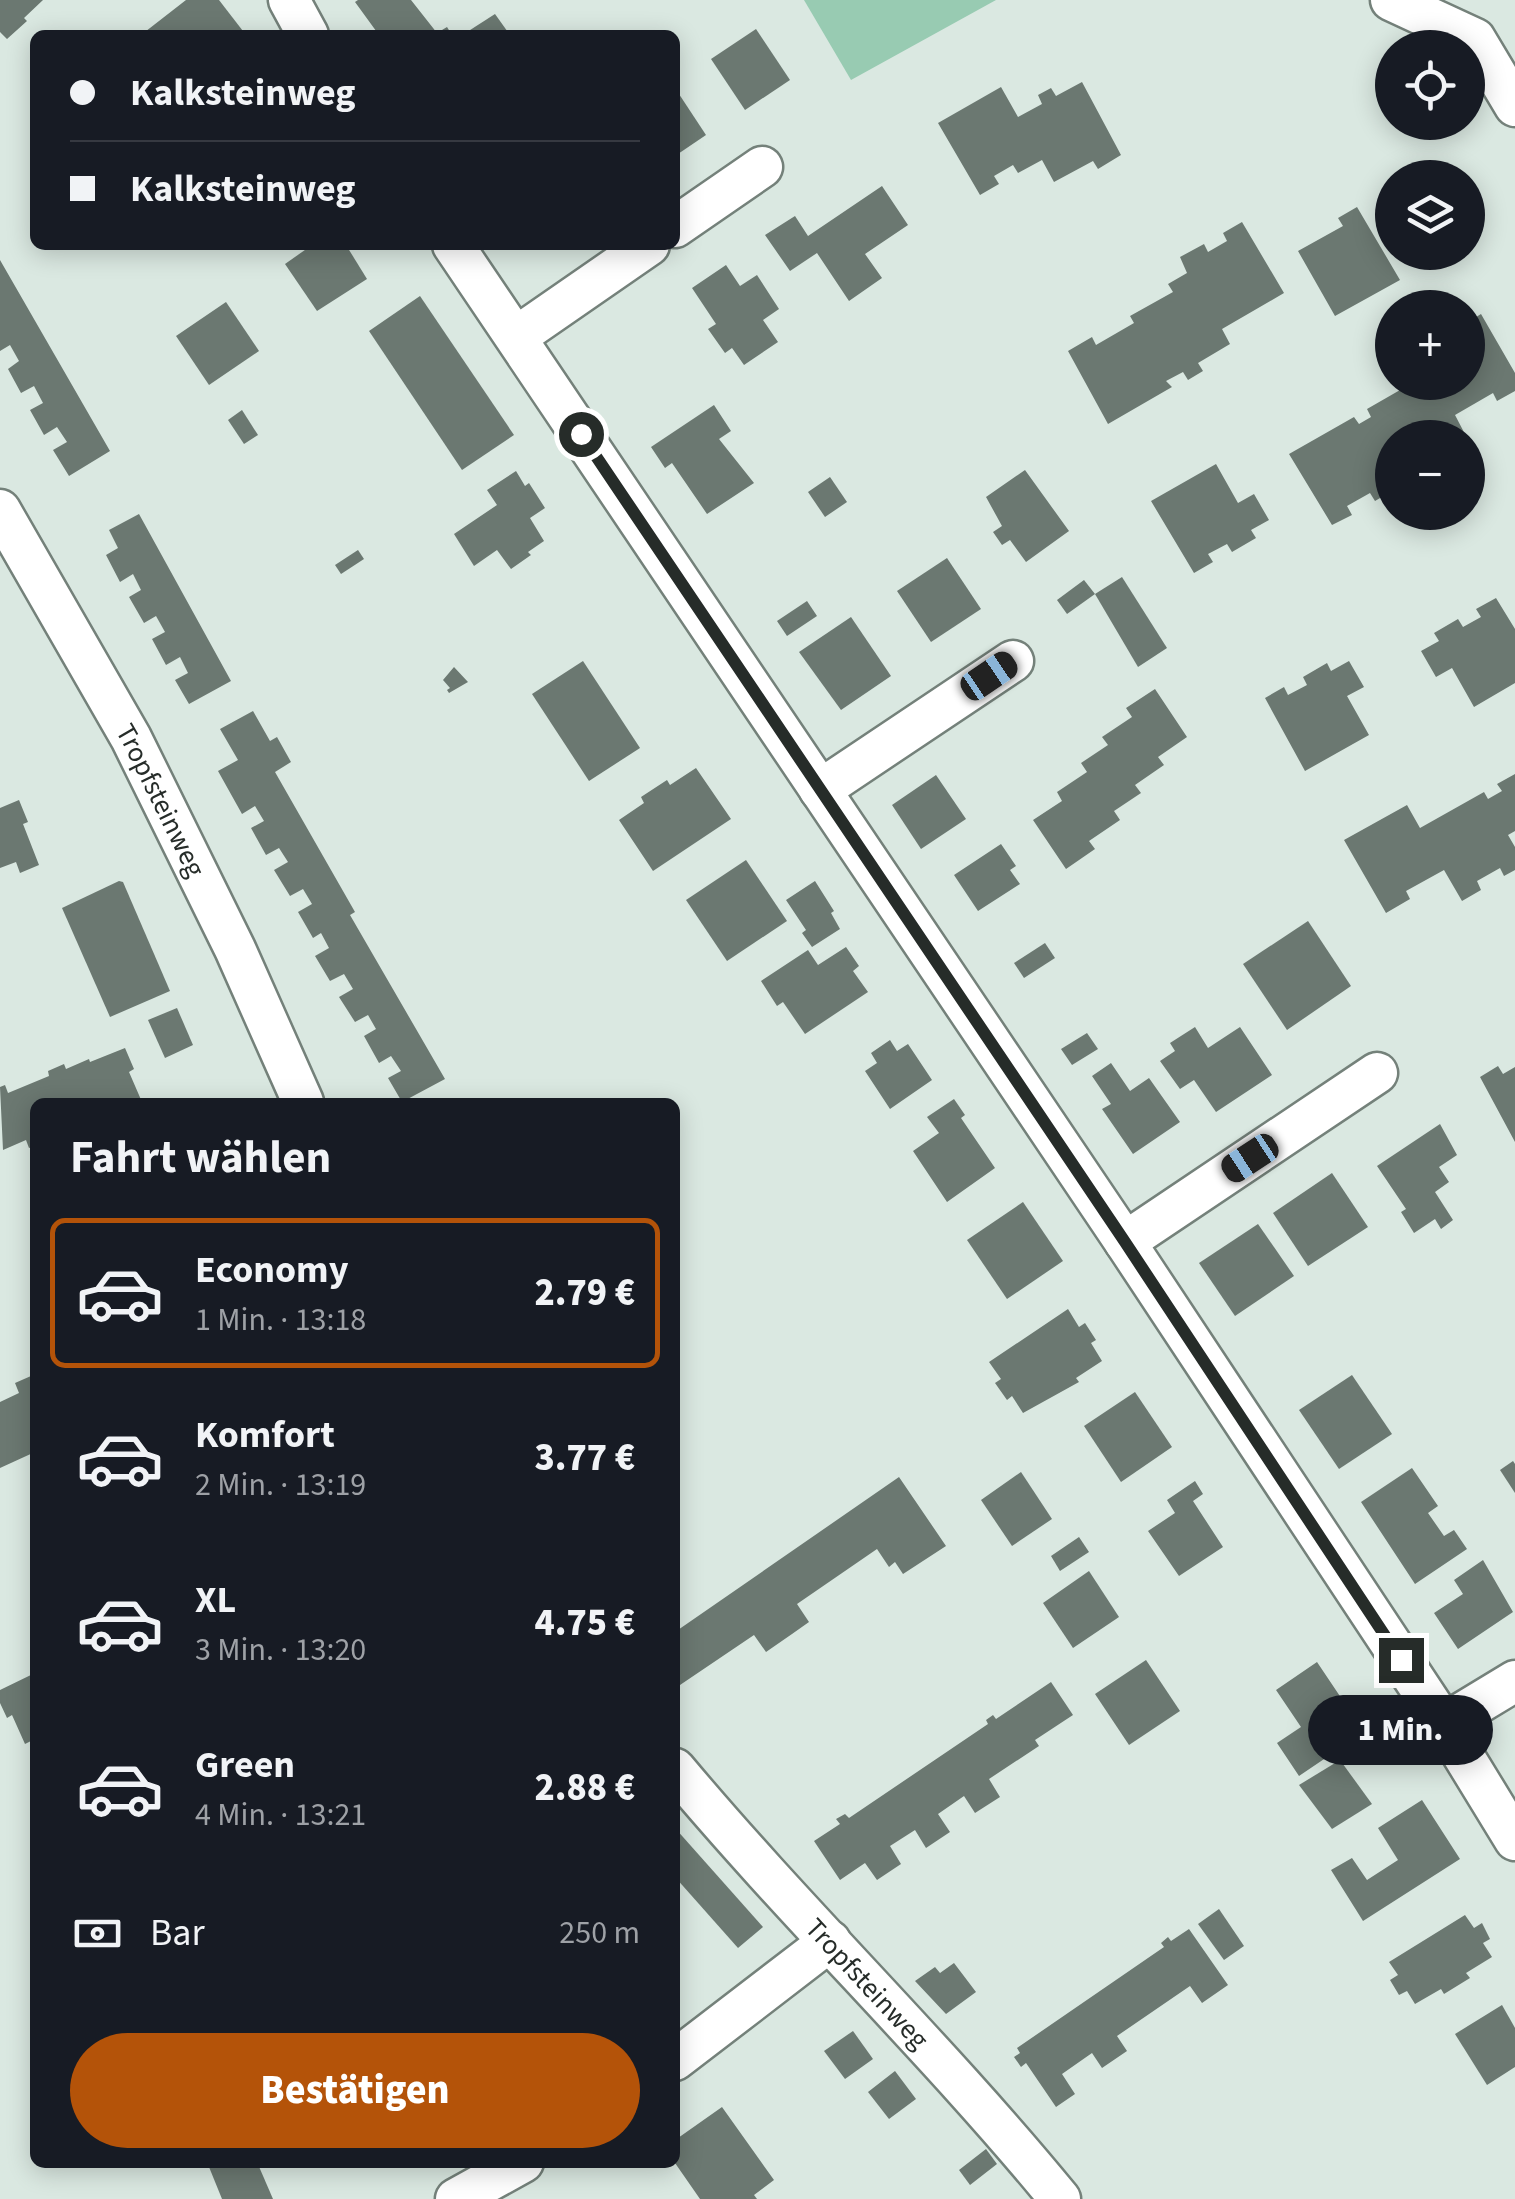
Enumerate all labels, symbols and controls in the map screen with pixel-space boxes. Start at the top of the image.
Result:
map controls [1375,30,1485,530]
button: locate [1375,30,1485,140]
text: Kalksteinweg [130,66,356,120]
button: layers [1375,160,1485,270]
text: Kalksteinweg [130,162,356,216]
button: + [1375,290,1485,400]
route start [559,412,604,457]
button: − [1375,420,1485,530]
car [956,647,1022,705]
street label: Tropfsteinweg [106,716,215,884]
text: Fahrt wählen [70,1126,331,1190]
car [1217,1129,1283,1187]
text: Economy [195,1243,348,1297]
icon: car [75,1248,165,1338]
text: 2.79 € [534,1266,635,1320]
text: 1 Min. · 13:18 [195,1297,366,1343]
text: Komfort [195,1408,335,1462]
icon: car [75,1413,165,1503]
text: 3.77 € [534,1431,635,1485]
text: 2 Min. · 13:19 [195,1462,366,1508]
text: XL [195,1573,236,1627]
icon: car [75,1578,165,1668]
text: 4.75 € [534,1596,635,1650]
text: 3 Min. · 13:20 [195,1627,366,1673]
route end [1379,1638,1424,1683]
callout: 1 Min. [1308,1695,1494,1765]
text: 1 Min. [1358,1707,1443,1753]
text: Green [195,1738,295,1792]
icon: car [75,1743,165,1833]
text: 2.88 € [534,1761,635,1815]
text: 4 Min. · 13:21 [195,1792,366,1838]
icon: cash [70,1906,125,1961]
text: Bar [150,1906,205,1960]
street label: Tropfsteinweg [796,1909,938,2058]
text: 250 m [559,1910,640,1956]
button: Bestätigen [70,2033,640,2148]

